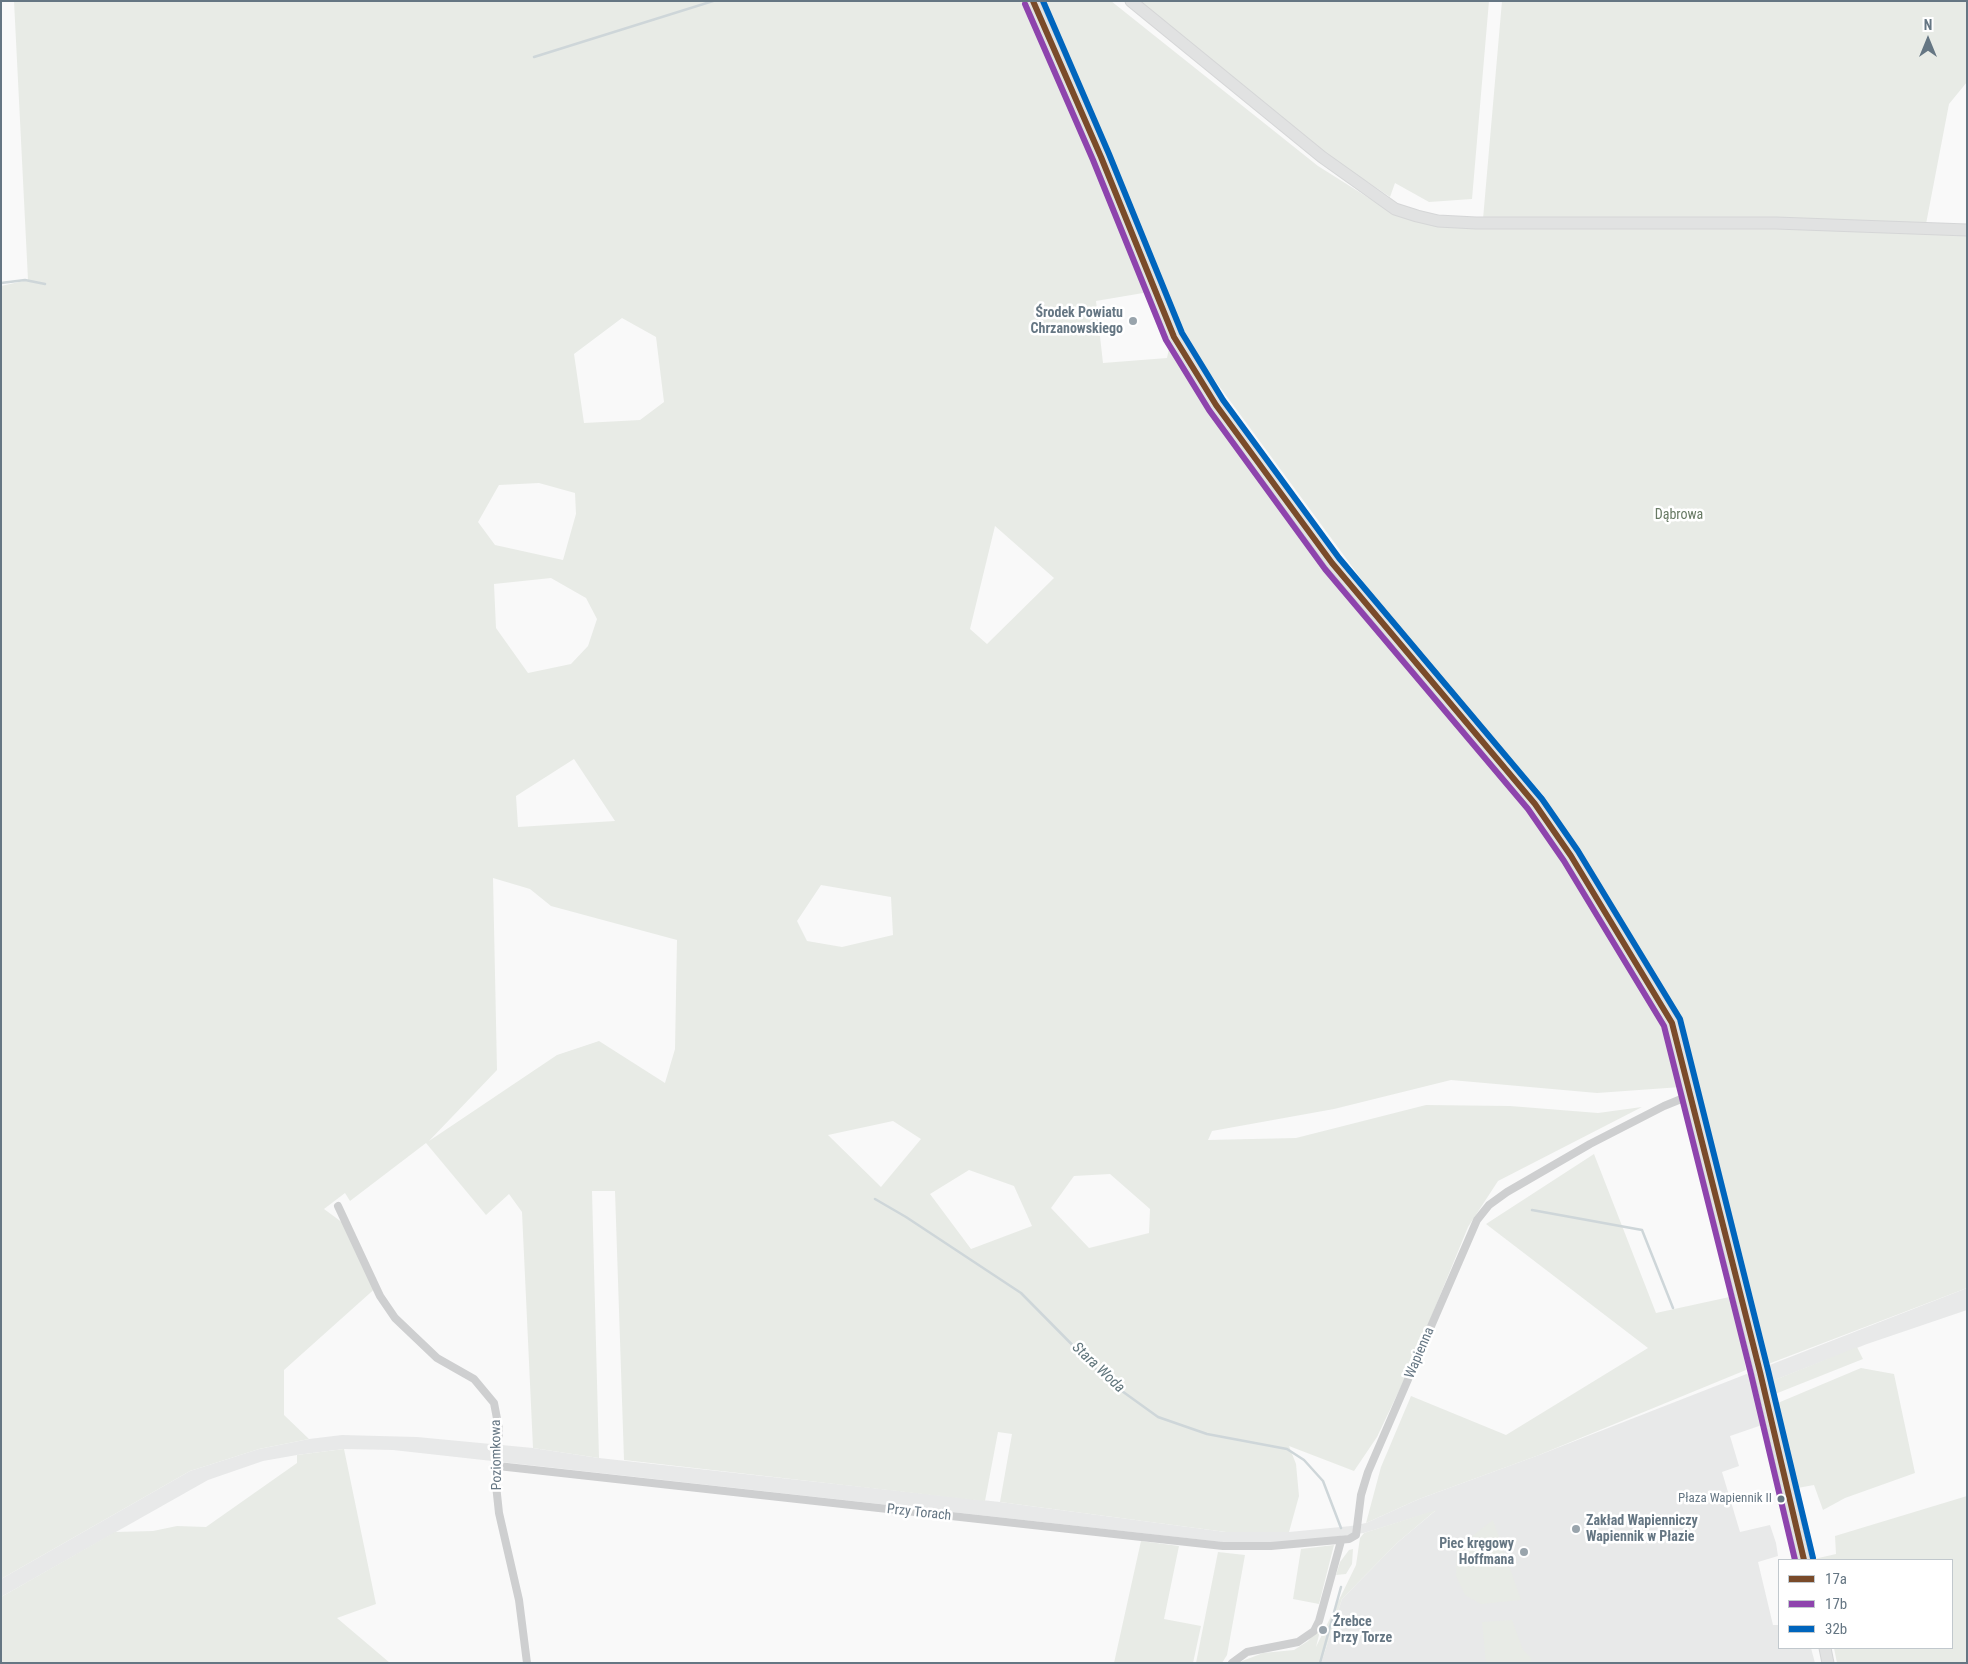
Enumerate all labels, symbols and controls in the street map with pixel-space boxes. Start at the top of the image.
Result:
north arrow [1903,15,1953,65]
text: N [1924,17,1932,33]
place label: Środek Powiatu Chrzanowskiego [1031,305,1123,338]
marker: Środek Powiatu Chrzanowskiego [1127,315,1139,327]
park label: Dąbrowa [1655,507,1703,523]
street label: Wapienna [1402,1325,1438,1381]
water label: Stara Woda [1068,1339,1128,1397]
street label: Poziomkowa [488,1420,506,1490]
place label: Płaza Wapiennik II [1678,1491,1772,1507]
marker: Płaza Wapiennik II [1776,1494,1786,1504]
street label: Przy Torach [886,1501,952,1525]
place label: Zakład Wapienniczy Wapiennik w Płazie [1586,1513,1698,1545]
marker: Zakład Wapienniczy Wapiennik w Płazie [1570,1523,1582,1535]
place label: Piec kręgowy Hoffmana [1439,1536,1514,1568]
marker: Piec kręgowy Hoffmana [1518,1546,1530,1558]
legend [1778,1559,1953,1649]
text: 17a [1825,1570,1847,1588]
text: 17b [1825,1595,1847,1613]
place label: Źrebce Przy Torze [1333,1614,1392,1646]
text: 32b [1825,1620,1847,1638]
marker: Źrebce Przy Torze [1317,1624,1329,1636]

